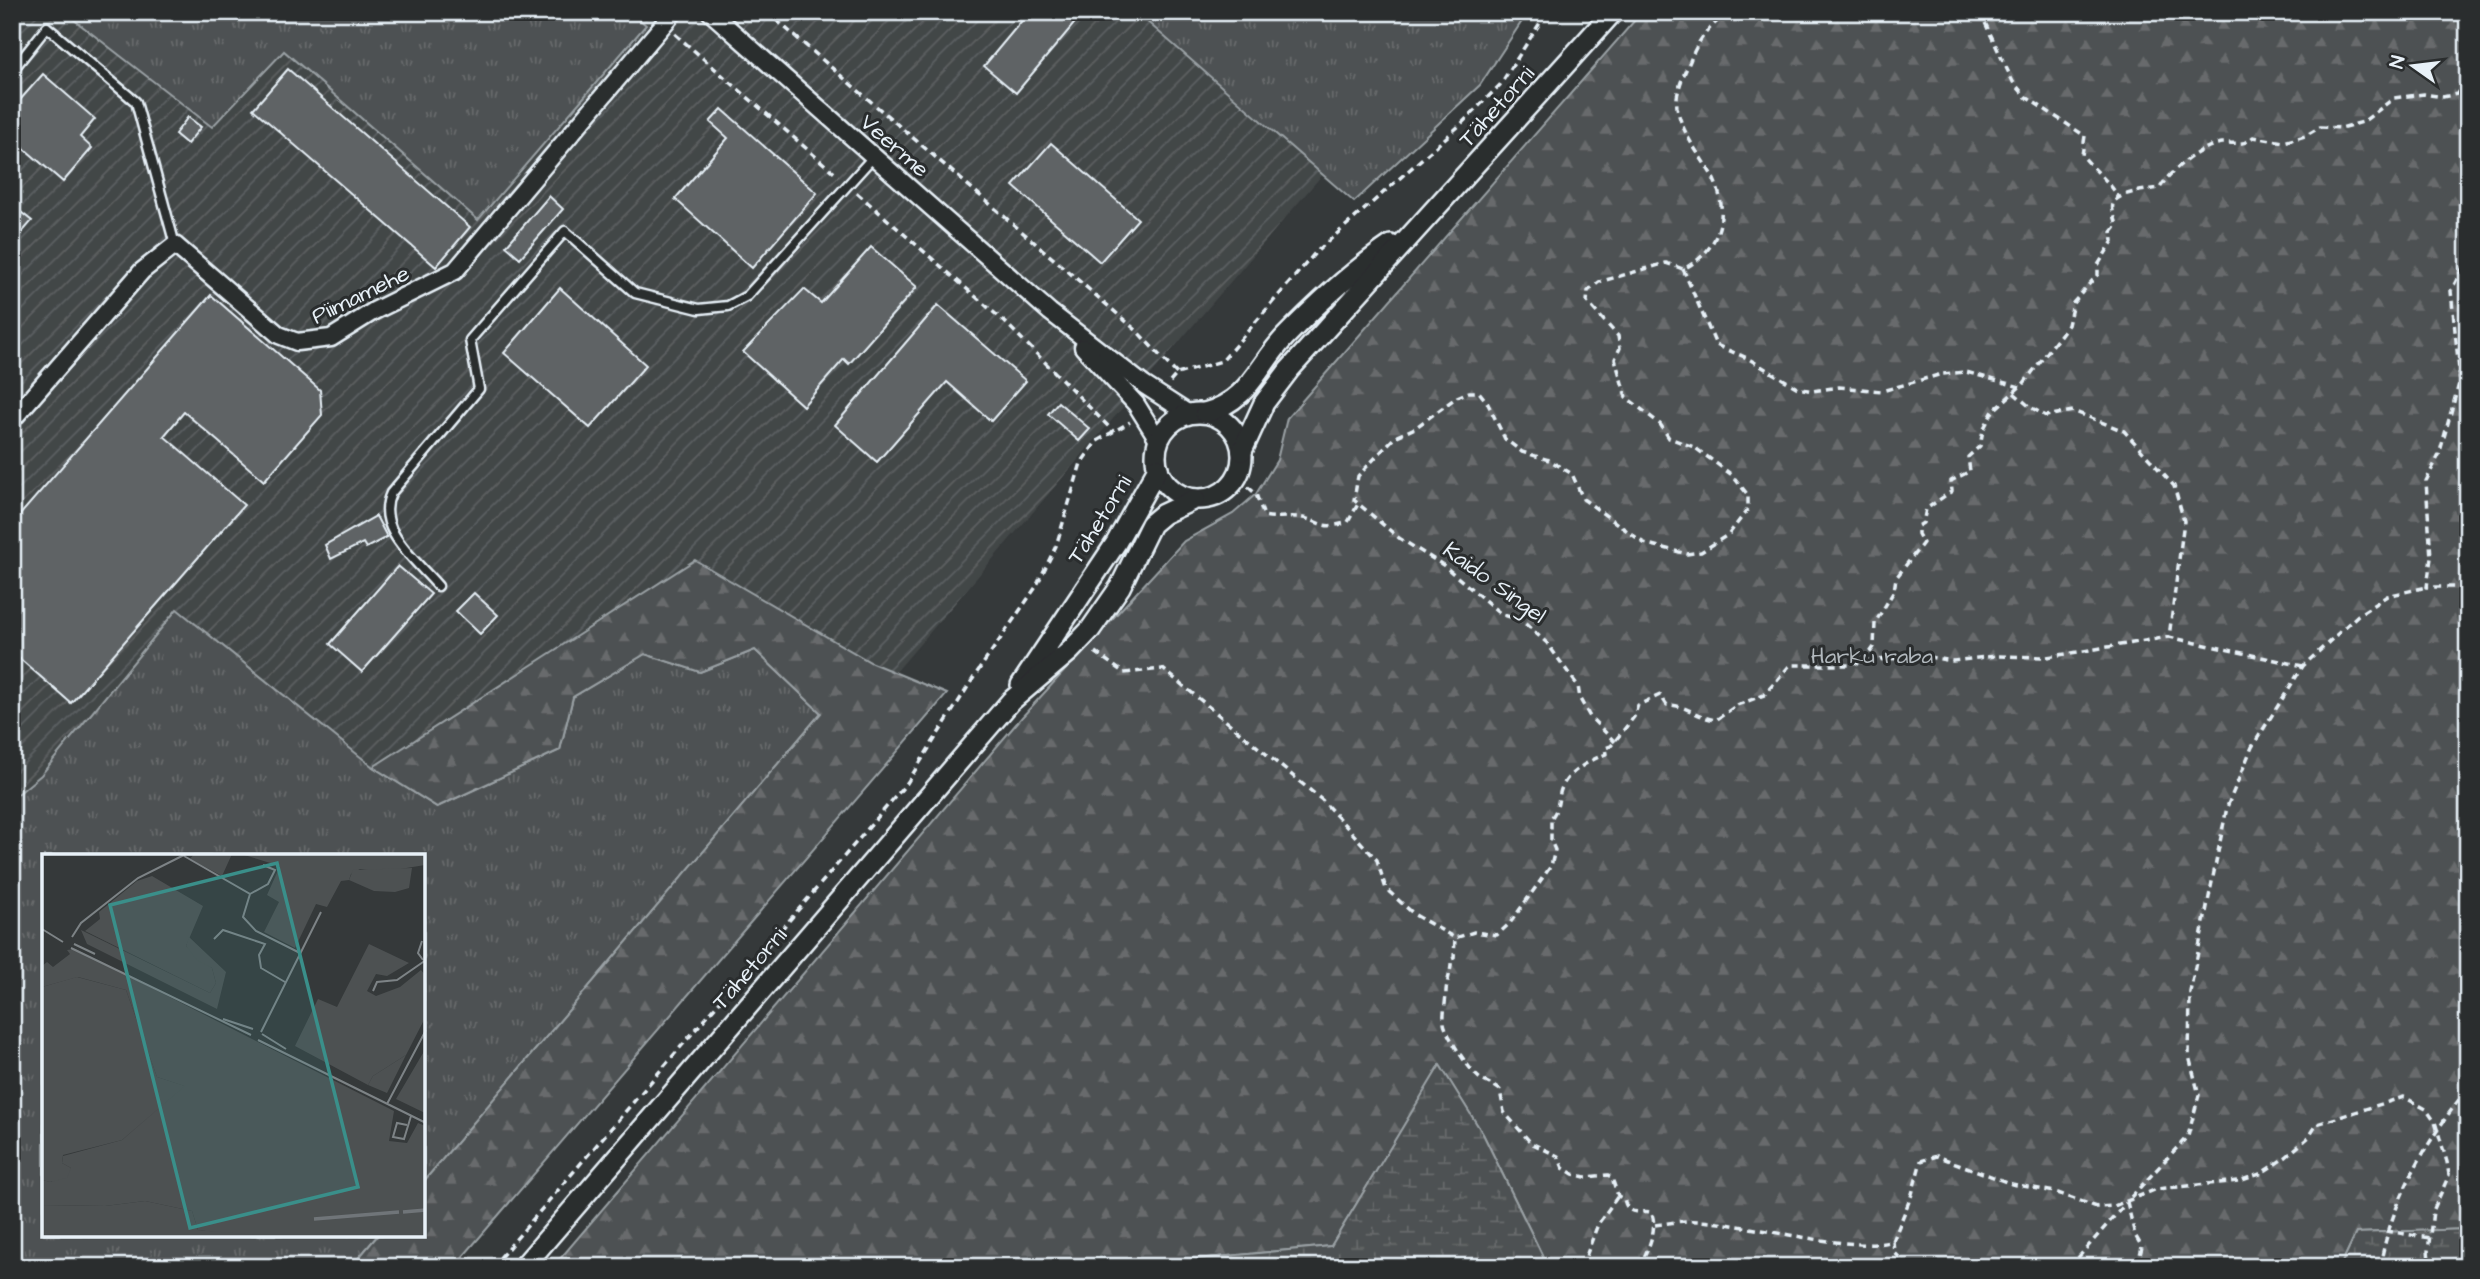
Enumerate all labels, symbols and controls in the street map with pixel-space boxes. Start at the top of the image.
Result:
north arrow [2378,32,2448,102]
text: N [2383,53,2413,71]
street label: Tähetorni [1451,59,1542,154]
street label: Veerme [853,107,936,185]
street label: Piimamehe [306,257,415,332]
street label: Tähetorni [1060,468,1140,570]
street label: Kaido Singel [1436,534,1553,632]
park label: Harku raba [1811,640,1933,672]
inset map [42,854,425,1237]
street label: Tähetorni [705,920,795,1017]

